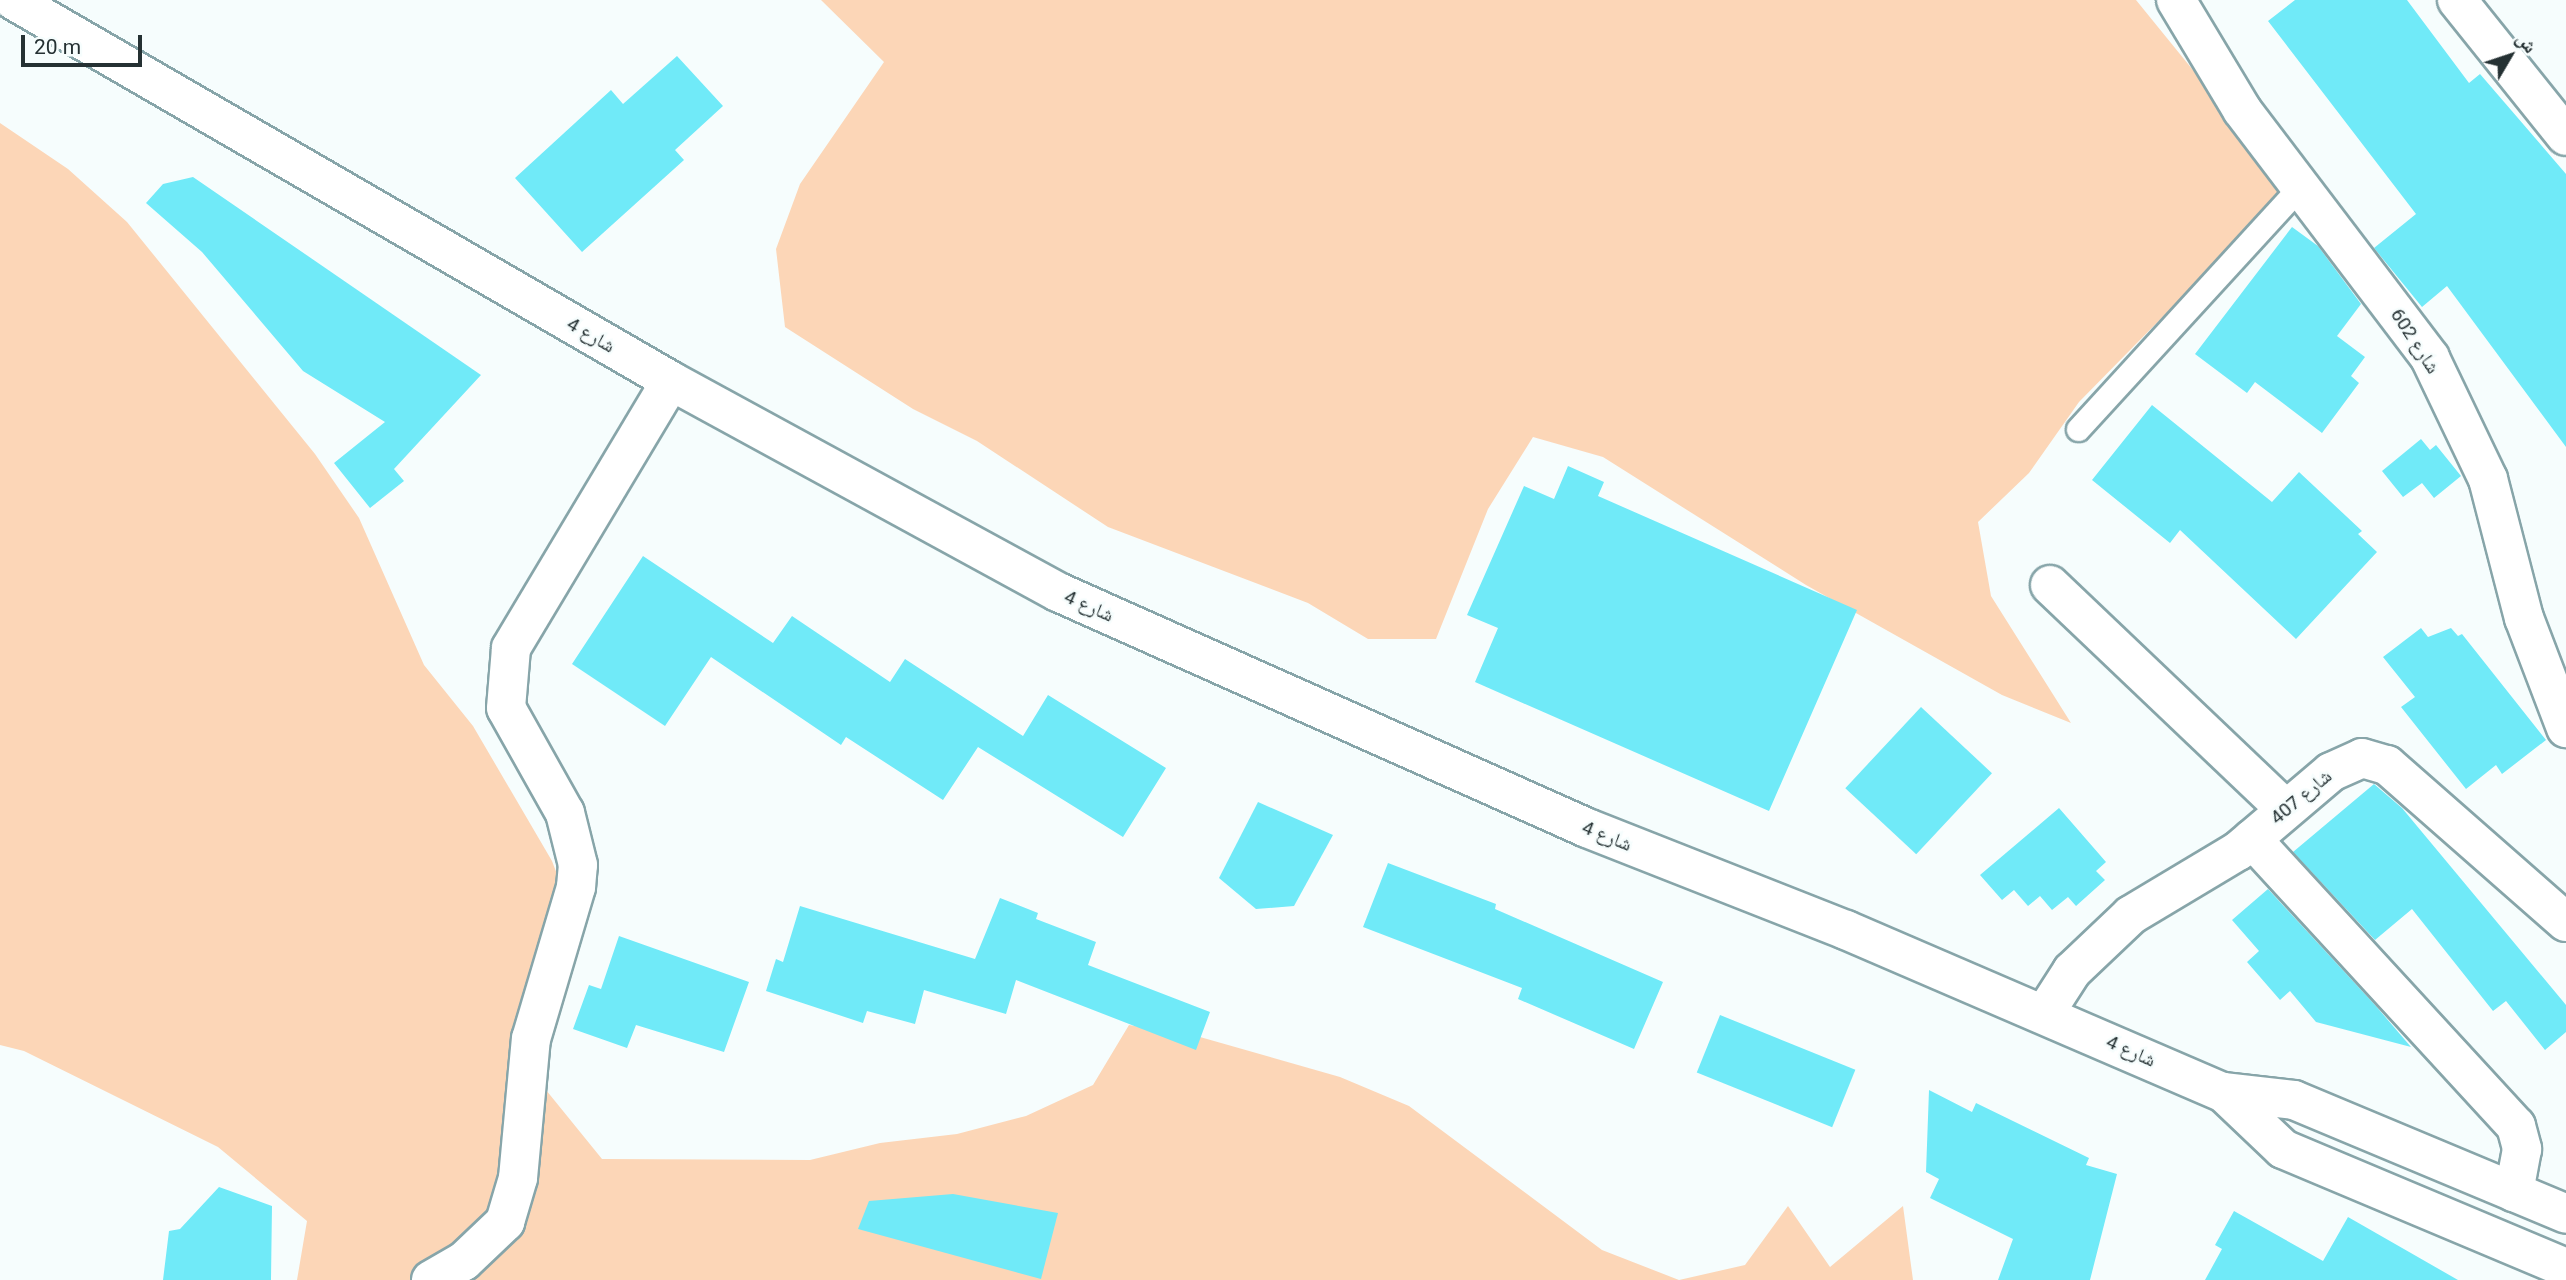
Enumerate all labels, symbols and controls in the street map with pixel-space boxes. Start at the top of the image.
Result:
scale bar [24,21,145,65]
north arrow [2475,21,2545,91]
text: ش [2511,27,2542,58]
text: 20 m [34,35,81,59]
street label: شارع 602 [2386,304,2444,378]
street label: شارع 4 [563,312,619,358]
street label: شارع 4 [1061,585,1117,627]
street label: شارع 407 [2266,765,2336,829]
street label: شارع 4 [1579,816,1635,856]
street label: شارع 4 [2103,1030,2159,1072]

